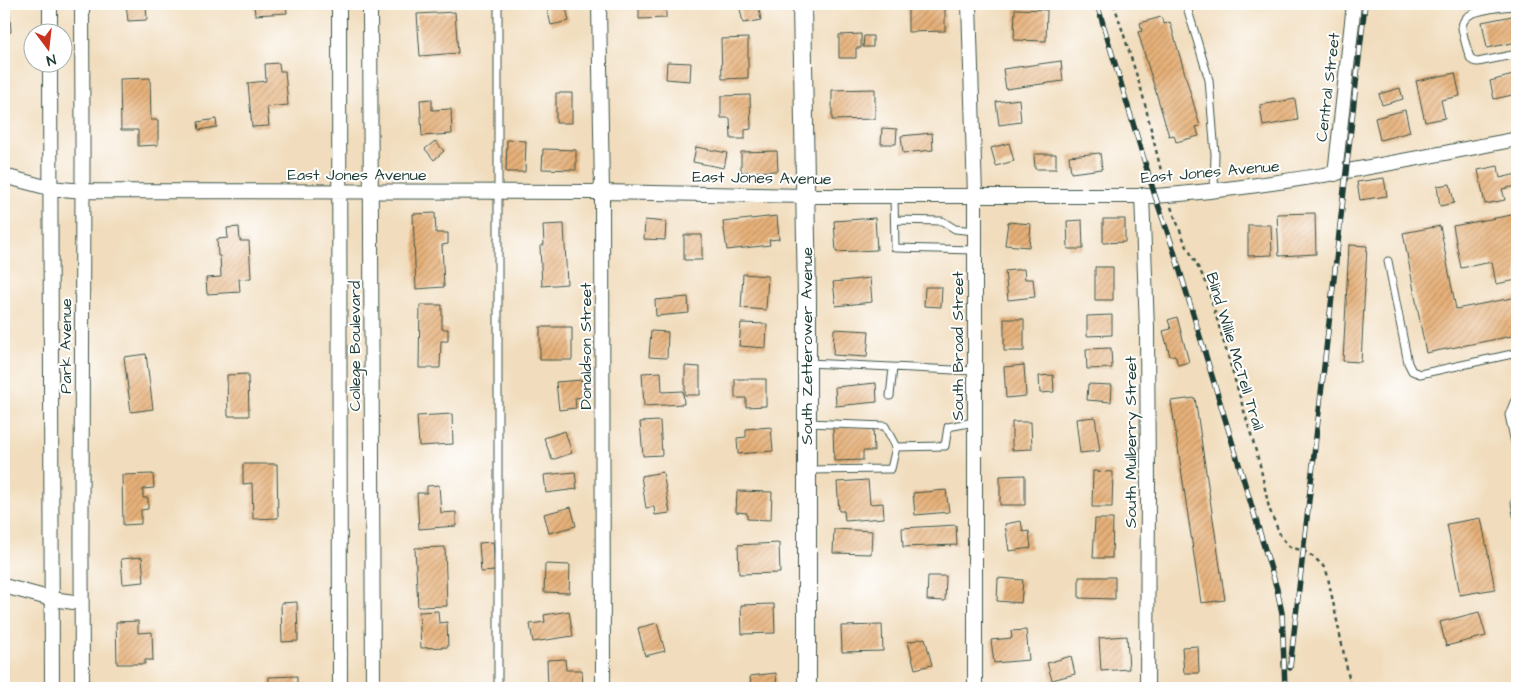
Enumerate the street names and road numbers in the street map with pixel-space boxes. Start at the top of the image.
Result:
street label: Central Street [1310,31,1346,143]
street label: East Jones Avenue [1140,155,1281,189]
street label: East Jones Avenue [287,164,427,186]
street label: East Jones Avenue [692,166,832,190]
street label: South Zetterower Avenue [796,247,818,445]
street label: Blind Willie McTell Trail [1201,270,1270,433]
street label: South Broad Street [947,271,969,421]
street label: College Boulevard [344,281,367,411]
street label: Donaldson Street [575,282,597,410]
street label: Park Avenue [55,298,77,394]
street label: South Mulberry Street [1120,356,1143,528]

